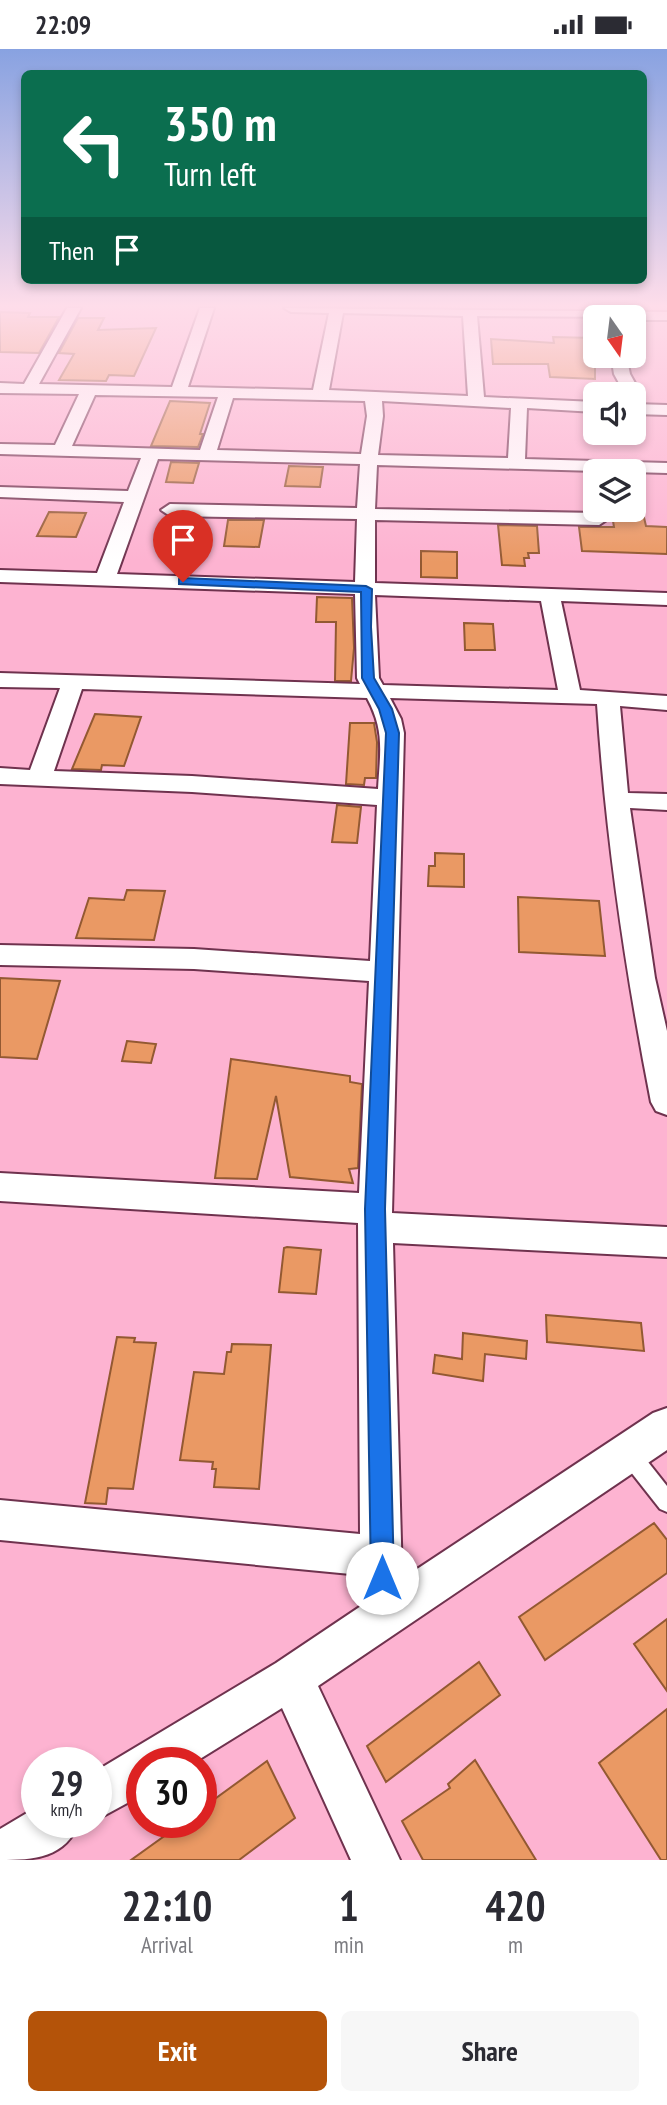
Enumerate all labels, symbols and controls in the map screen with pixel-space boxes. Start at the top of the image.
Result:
text: 22:09 [35,8,91,41]
text: 350 m [164,91,277,155]
icon: left [49,98,140,189]
text: Turn left [164,153,256,195]
icon: arrive [108,231,146,269]
text: Then [49,234,94,267]
north arrow [583,305,646,367]
map controls [583,305,646,522]
button: sound [583,382,646,445]
button: layers [583,459,646,522]
pin [153,510,213,582]
icon: arrive [164,521,202,559]
position arrow [345,1541,419,1615]
speed limit sign: 30 [126,1747,217,1838]
text: 29 [50,1760,83,1806]
text: km/h [51,1798,82,1821]
text: 22:10 [121,1878,212,1933]
text: 1 [339,1878,359,1933]
text: 420 [485,1878,546,1933]
text: Arrival [141,1930,193,1959]
text: min [334,1930,364,1959]
text: m [508,1930,523,1959]
button: Exit [28,2011,327,2091]
button: Share [341,2011,639,2091]

